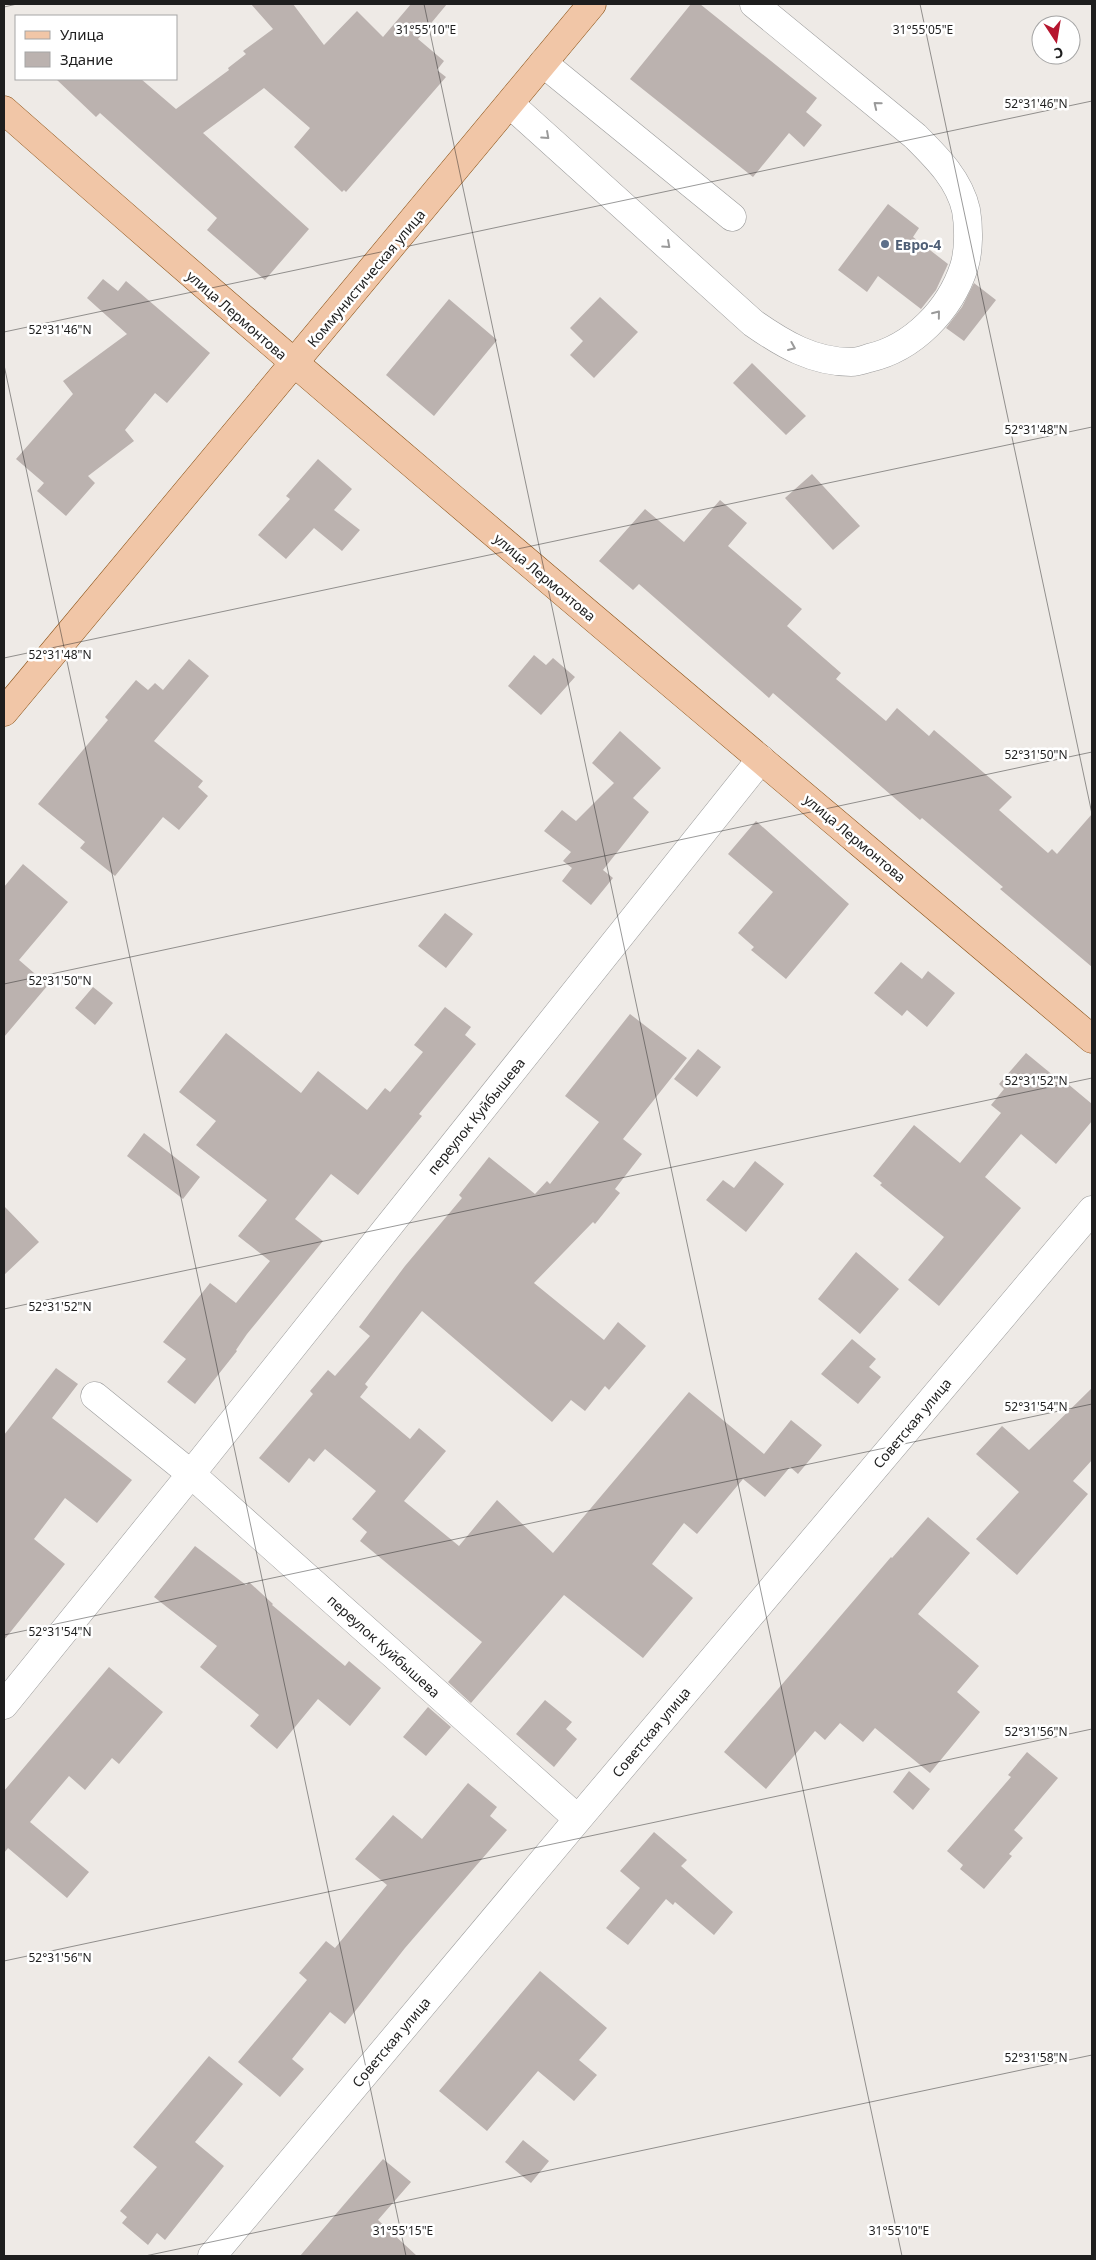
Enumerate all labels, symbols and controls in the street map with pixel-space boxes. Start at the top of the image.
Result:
legend [15,15,178,80]
north arrow [1031,15,1081,65]
text: 31°55'10"E [396,21,456,38]
text: 31°55'05"E [893,21,953,38]
text: Улица [60,24,104,44]
text: С [1052,43,1065,63]
text: Здание [60,49,113,69]
text: 52°31'46"N [1004,95,1068,112]
one-way arrow [874,102,883,111]
one-way arrow [540,130,549,139]
street label: Коммунистическая улица [303,205,429,351]
place label: Евро-4 [895,235,941,254]
marker: Евро-4 [879,238,891,250]
one-way arrow [661,239,670,248]
street label: улица Лермонтова [183,266,291,364]
one-way arrow [931,311,940,320]
text: 52°31'46"N [28,321,92,338]
one-way arrow [787,341,796,352]
text: 52°31'48"N [1004,421,1068,438]
street label: улица Лермонтова [490,529,600,625]
text: 52°31'48"N [28,646,92,663]
text: 52°31'50"N [1004,746,1068,763]
street label: улица Лермонтова [800,790,910,886]
text: 52°31'50"N [28,972,92,989]
street label: переулок Куйбышева [423,1054,529,1178]
text: 52°31'52"N [1004,1072,1068,1089]
text: 52°31'52"N [28,1298,92,1315]
street label: Советская улица [869,1374,955,1472]
text: 52°31'54"N [1004,1398,1068,1415]
street label: переулок Куйбышева [324,1590,444,1702]
text: 52°31'54"N [28,1623,92,1640]
street label: Советская улица [608,1683,694,1781]
text: 52°31'56"N [1004,1723,1068,1740]
text: 52°31'56"N [28,1949,92,1966]
street label: Советская улица [348,1993,434,2091]
text: 52°31'58"N [1004,2049,1068,2066]
text: 31°55'15"E [373,2222,433,2239]
text: 31°55'10"E [869,2222,929,2239]

